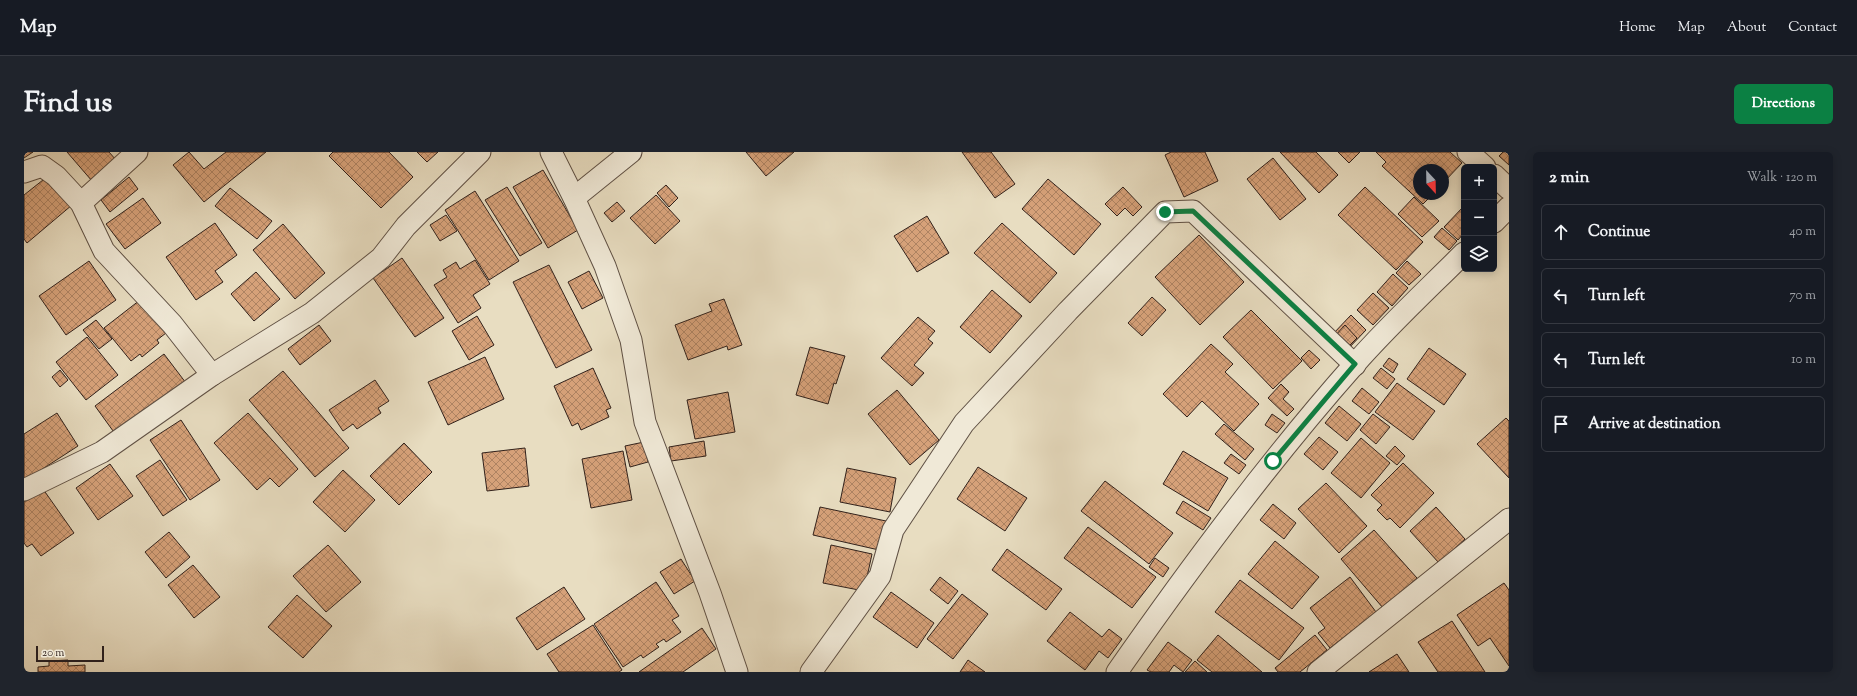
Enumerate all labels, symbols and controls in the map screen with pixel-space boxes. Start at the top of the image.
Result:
text: Map [20,14,57,41]
text: Home [1619,18,1656,38]
text: Map [1678,18,1705,38]
text: About [1727,18,1766,38]
text: Contact [1788,18,1837,38]
text: Find us [24,84,112,124]
button: Directions [1734,84,1833,124]
north arrow [1413,164,1449,200]
map controls [1461,164,1497,272]
button: + [1461,164,1497,200]
text: 2 min [1549,166,1590,190]
text: Walk · 120 m [1747,169,1817,187]
button: − [1461,200,1497,236]
route end [1156,203,1174,221]
icon: ahead [1550,221,1572,243]
text: Continue [1588,222,1650,243]
text: 40 m [1789,223,1816,241]
button: layers [1461,236,1497,272]
icon: left [1550,285,1572,307]
text: Turn left [1588,286,1645,307]
text: 70 m [1789,287,1816,305]
icon: left [1550,349,1572,371]
text: Turn left [1588,350,1645,371]
text: 10 m [1791,351,1816,369]
icon: arrive [1550,413,1572,435]
text: Arrive at destination [1588,414,1721,435]
route start [1264,452,1282,470]
scale bar [36,644,104,663]
text: 20 m [42,645,64,661]

